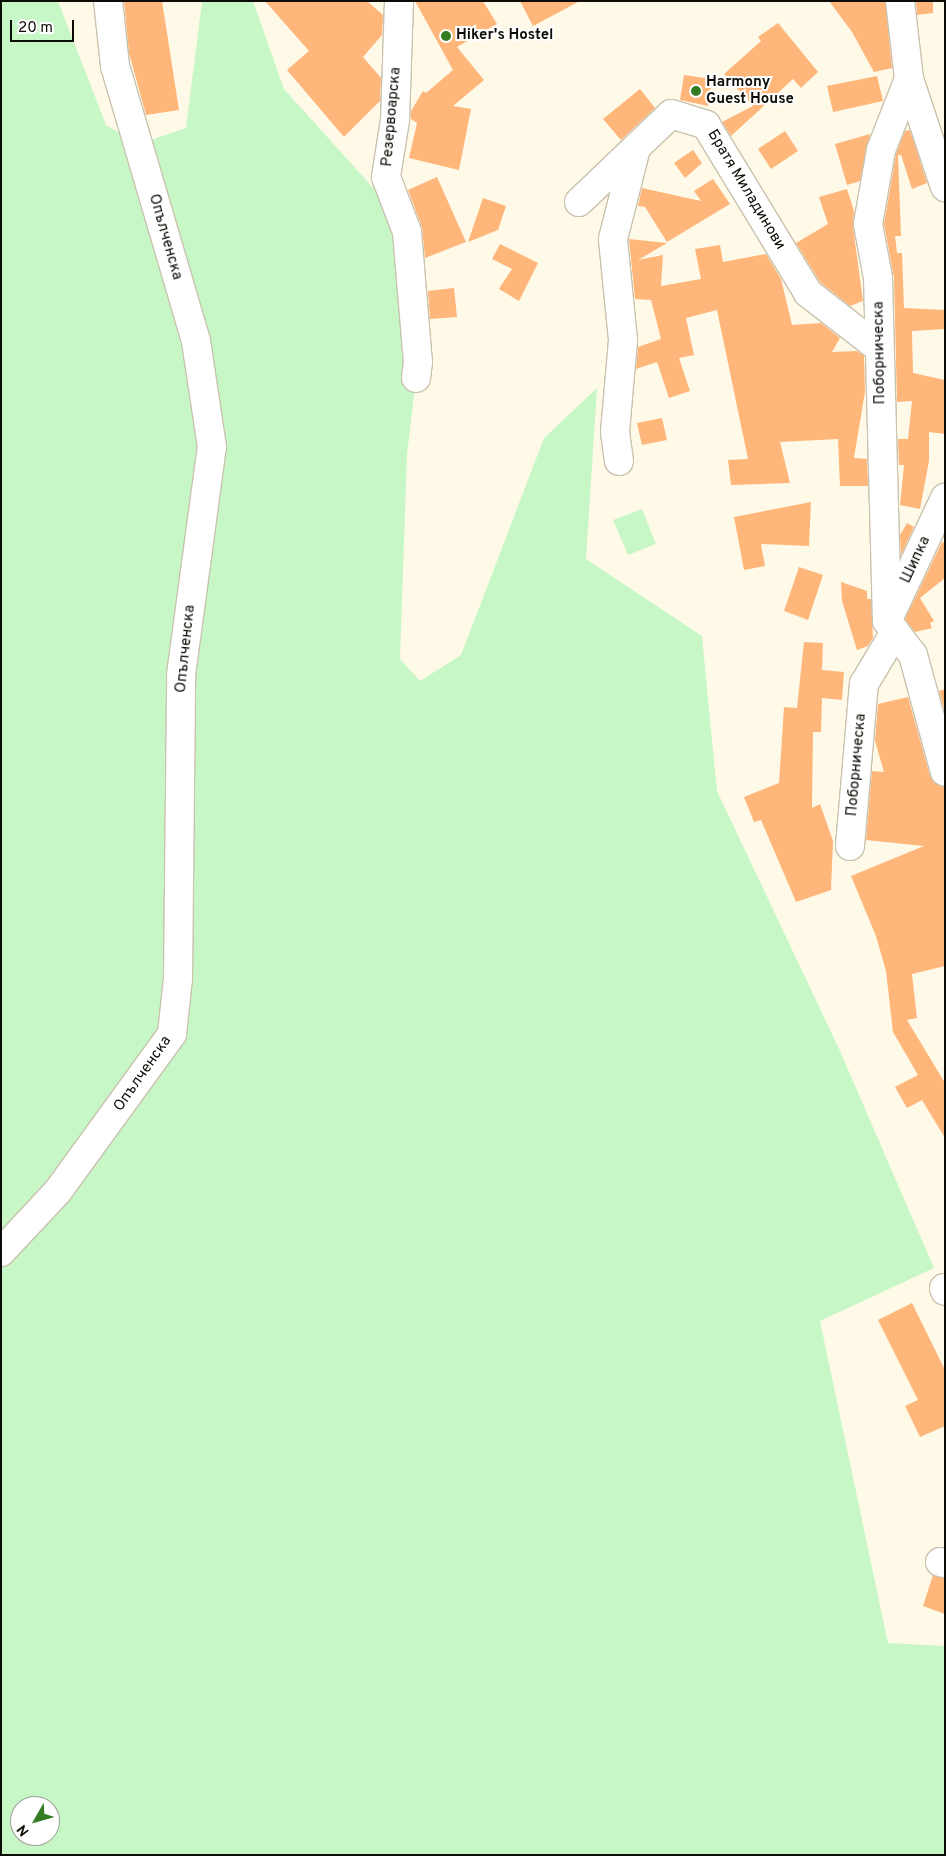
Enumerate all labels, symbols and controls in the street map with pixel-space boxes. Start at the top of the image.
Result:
scale bar [12,10,76,42]
text: 20 m [18,19,53,38]
place label: Hiker's Hostel [456,27,553,45]
marker: Hiker's Hostel [440,30,452,42]
street label: Резервоарска [379,67,405,167]
place label: Harmony Guest House [706,73,794,108]
marker: Harmony Guest House [690,85,702,97]
street label: Братя Миладинови [703,127,789,253]
street label: Опълченска [144,192,186,282]
street label: Поборническа [870,301,890,405]
street label: Шипка [897,534,935,586]
street label: Опълченска [172,604,200,694]
street label: Поборническа [844,713,870,817]
street label: Опълченска [110,1033,176,1115]
north arrow [10,1796,60,1846]
text: N [14,1821,33,1839]

